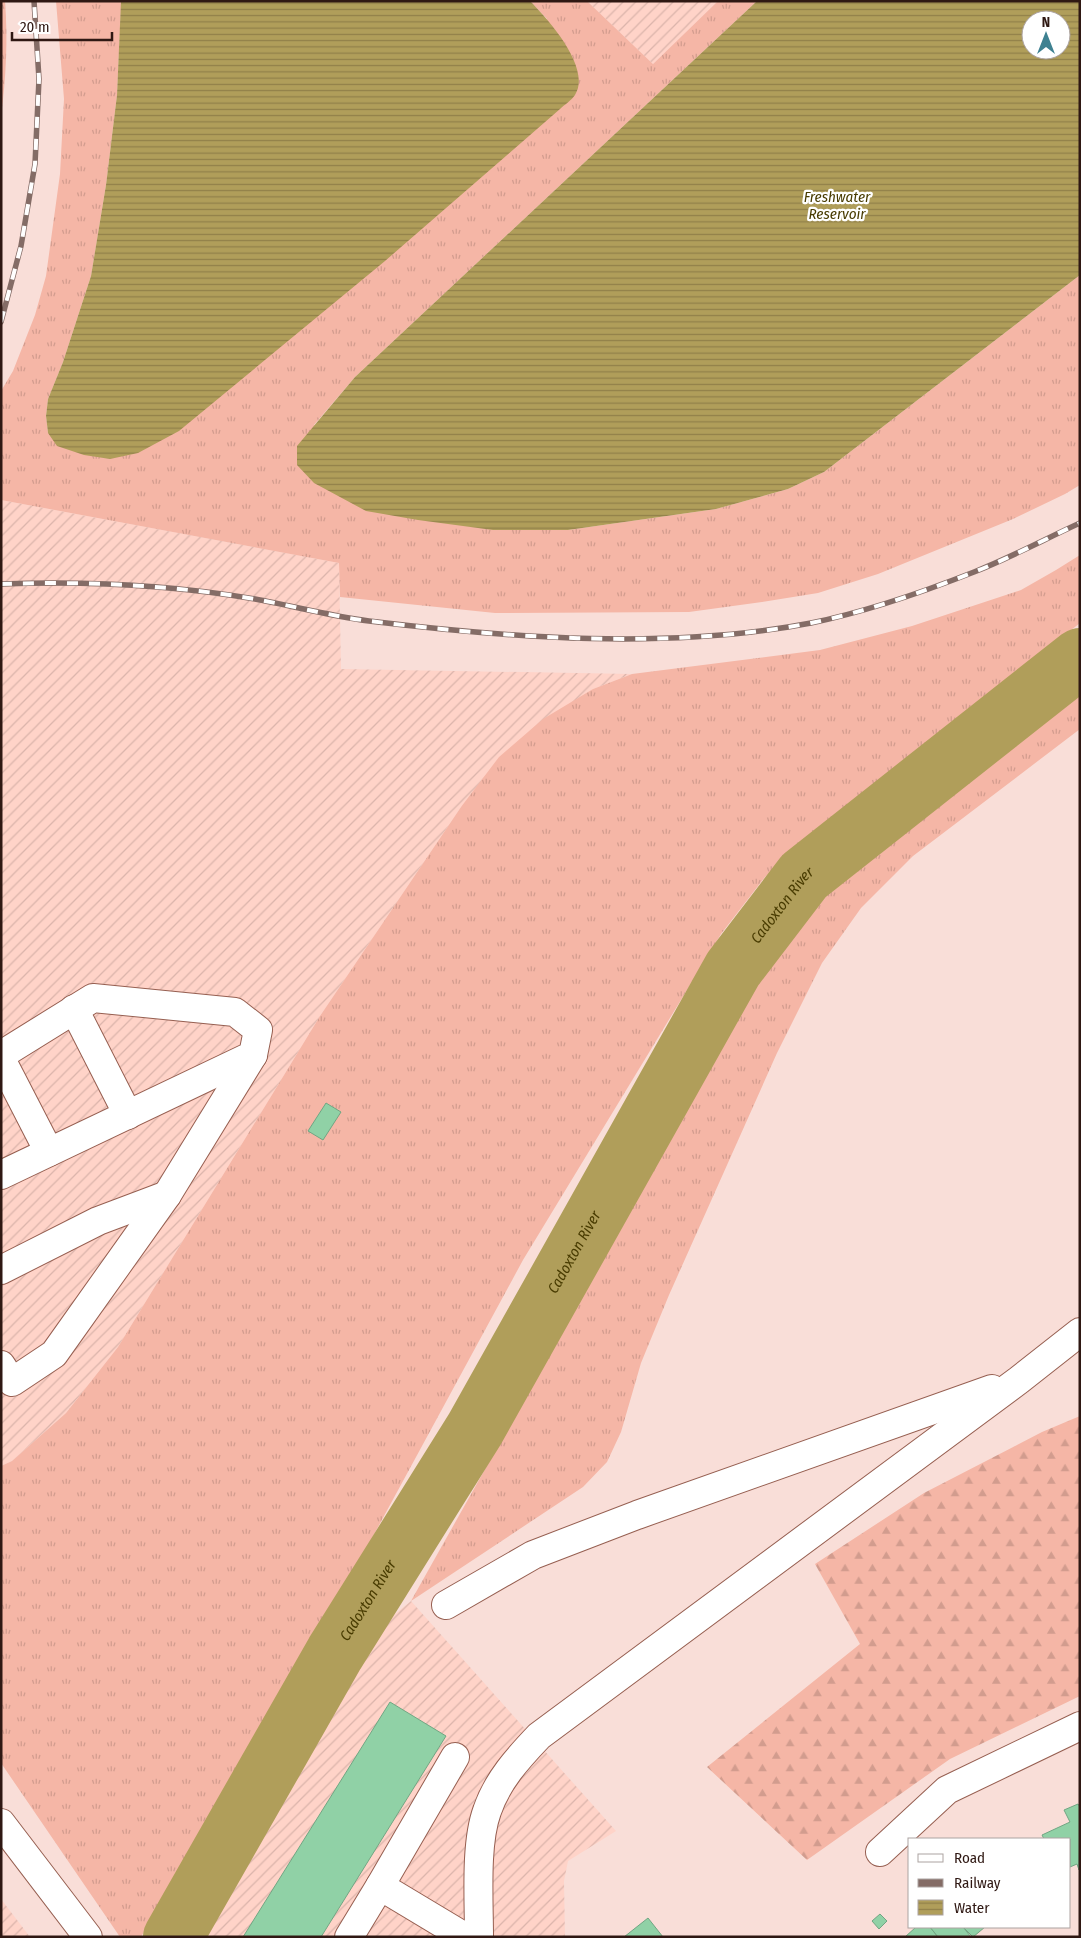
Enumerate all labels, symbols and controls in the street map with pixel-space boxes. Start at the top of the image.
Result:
scale bar [12,10,112,42]
north arrow [1021,10,1071,60]
text: N [1042,14,1050,31]
text: 20 m [20,18,50,36]
water label: Freshwater Reservoir [804,188,871,223]
water label: Cadoxton River [747,863,818,947]
water label: Cadoxton River [544,1207,605,1297]
water label: Cadoxton River [336,1556,400,1644]
legend [908,1838,1071,1928]
text: Road [954,1849,985,1867]
text: Railway [954,1874,1001,1892]
text: Water [954,1899,990,1917]

